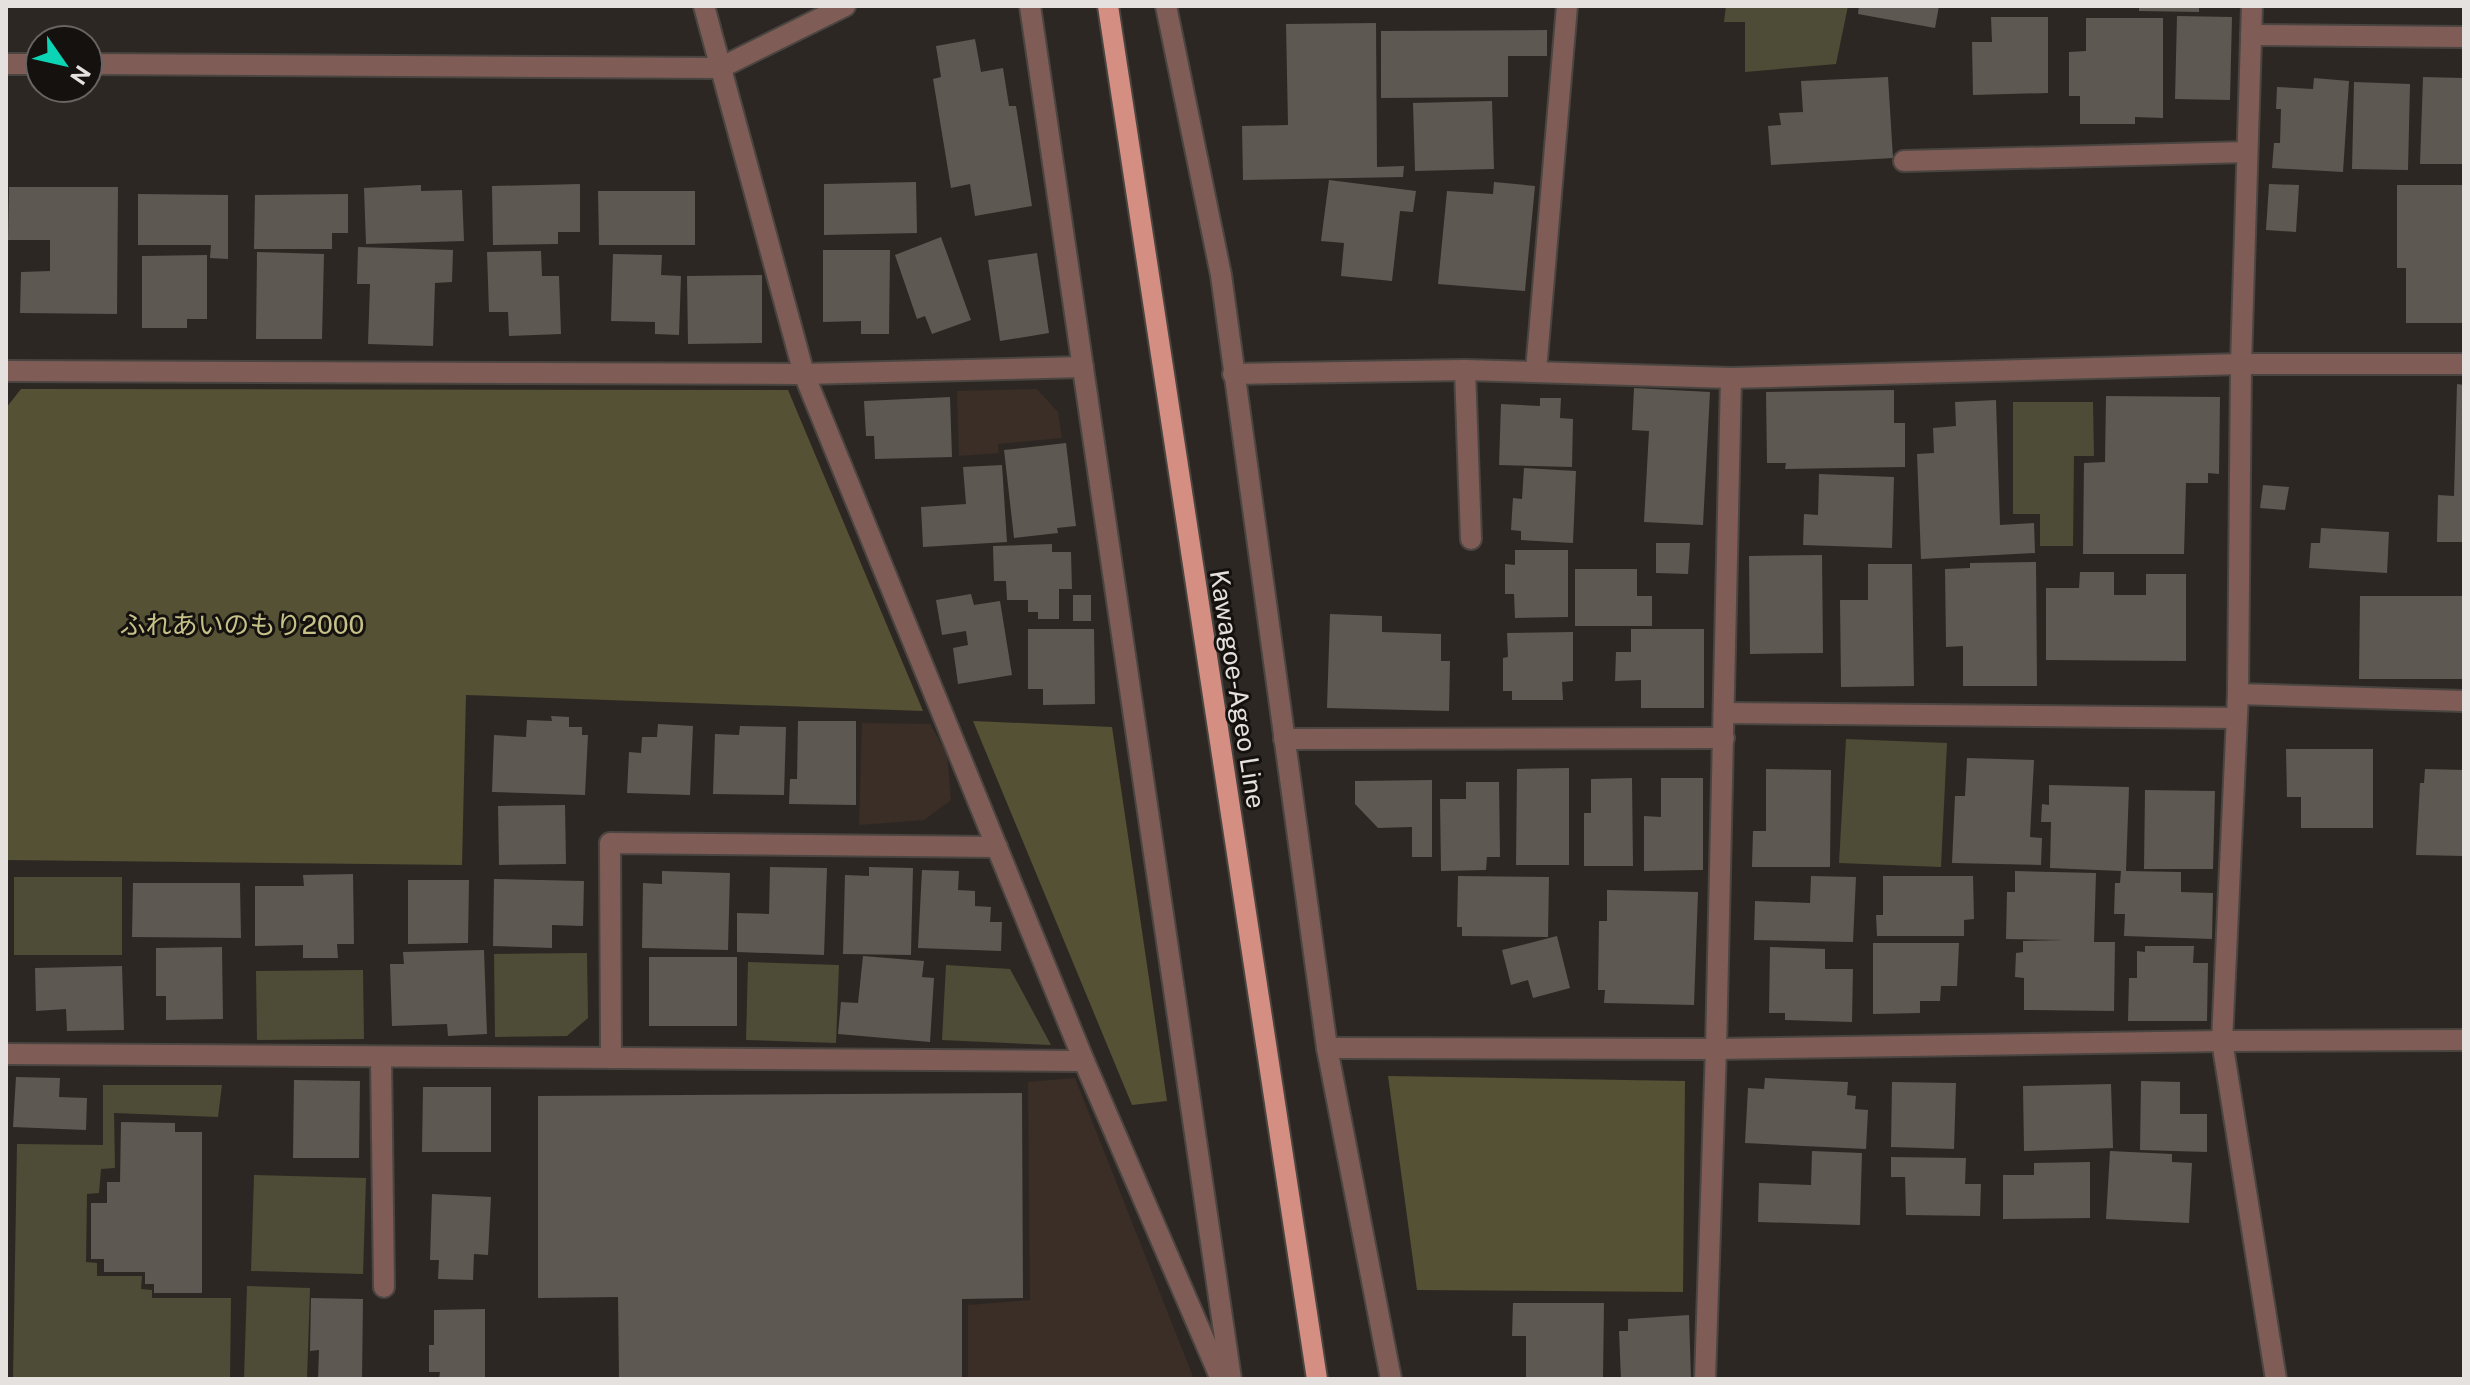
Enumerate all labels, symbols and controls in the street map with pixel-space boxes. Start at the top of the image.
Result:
north arrow [24,24,104,104]
text: N [65,61,96,90]
street label: Kawagoe-Ageo Line [1204,567,1272,811]
park label: ふれあいのもり2000 [120,609,364,640]

